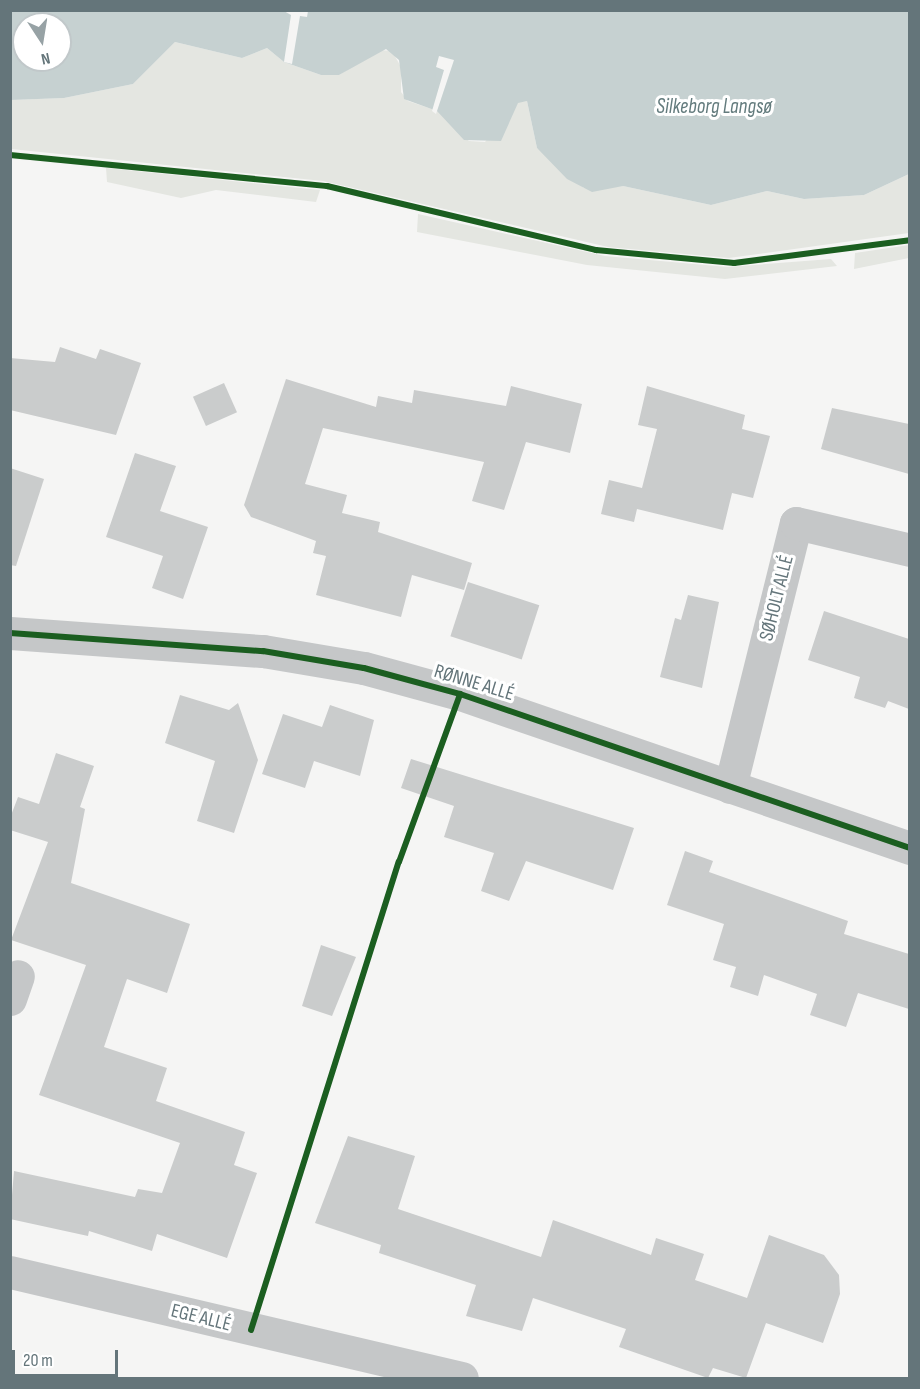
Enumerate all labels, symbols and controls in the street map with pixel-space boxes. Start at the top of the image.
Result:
north arrow [12,12,72,72]
text: N [39,48,52,68]
water label: Silkeborg Langsø [656,94,772,120]
street label: SØHOLT ALLÉ [755,553,799,643]
street label: RØNNE ALLÉ [431,659,517,707]
street label: EGE ALLÉ [168,1299,234,1337]
scale bar [15,1338,122,1376]
text: 20 m [23,1350,53,1371]

